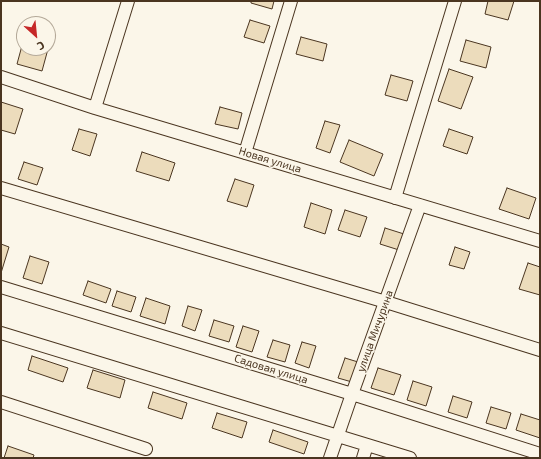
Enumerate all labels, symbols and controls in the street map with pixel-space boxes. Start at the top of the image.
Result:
north arrow [16,16,56,56]
text: С [35,39,47,54]
street label: Новая улица [237,144,303,176]
street label: улица Мичурина [354,288,396,374]
street label: Садовая улица [233,352,309,386]

